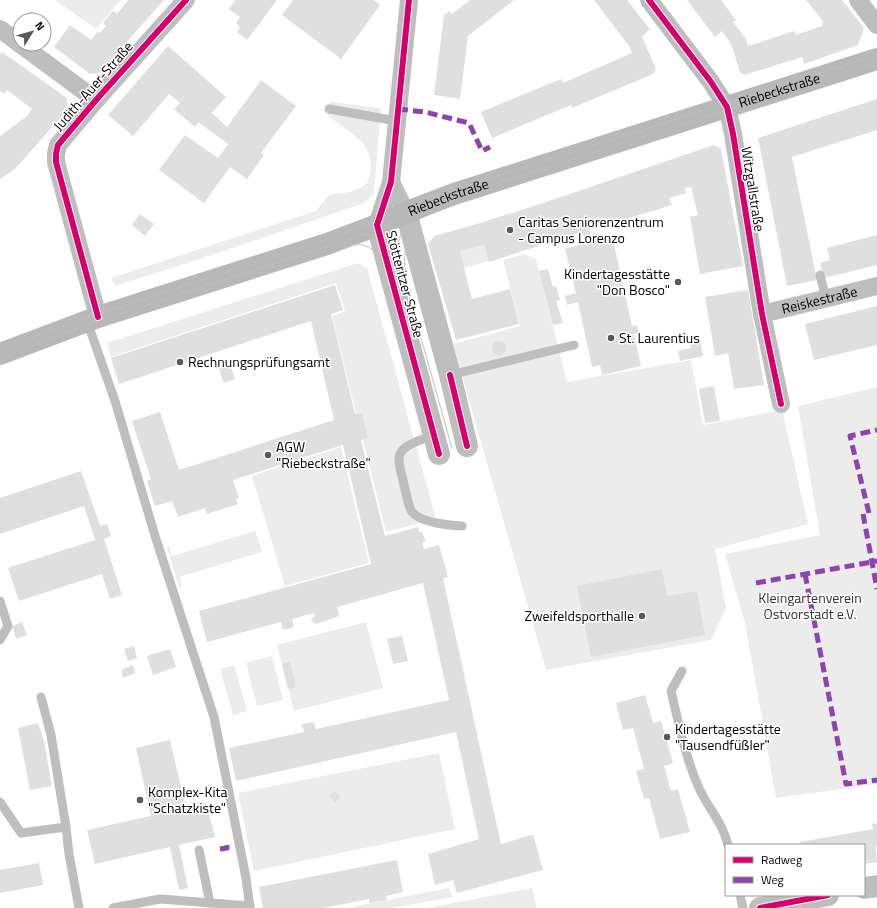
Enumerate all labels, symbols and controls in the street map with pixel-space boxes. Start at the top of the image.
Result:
north arrow [12,12,52,52]
text: N [31,18,49,34]
street label: Judith-Auer-Straße [48,36,137,135]
street label: Riebeckstraße [736,67,823,113]
street label: Witzgallstraße [736,145,771,233]
street label: Riebeckstraße [404,173,491,221]
place label: Caritas Seniorenzentrum - Campus Lorenzo [518,211,664,248]
marker: Caritas Seniorenzentrum - Campus Lorenzo [505,225,515,235]
street label: Stötteritzer Straße [381,228,430,340]
place label: Kindertagesstätte "Don Bosco" [564,263,670,300]
marker: Kindertagesstätte "Don Bosco" [673,277,683,287]
street label: Reiskestraße [779,280,859,319]
place label: St. Laurentius [619,327,700,348]
marker: St. Laurentius [606,333,616,343]
place label: Rechnungsprüfungsamt [188,351,330,372]
marker: Rechnungsprüfungsamt [175,357,185,367]
place label: AGW "Riebeckstraße" [276,436,371,473]
marker: AGW "Riebeckstraße" [263,450,273,460]
park label: Kleingartenverein Ostvorstadt e.V. [758,587,862,624]
place label: Zweifeldsporthalle [525,605,634,626]
marker: Zweifeldsporthalle [637,611,647,621]
place label: Kindertagesstätte "Tausendfüßler" [675,718,781,755]
marker: Kindertagesstätte "Tausendfüßler" [662,732,672,742]
place label: Komplex-Kita "Schatzkiste" [148,781,227,818]
marker: Komplex-Kita "Schatzkiste" [135,795,145,805]
legend [725,844,865,896]
text: Radweg [761,850,802,869]
text: Weg [761,870,784,889]

